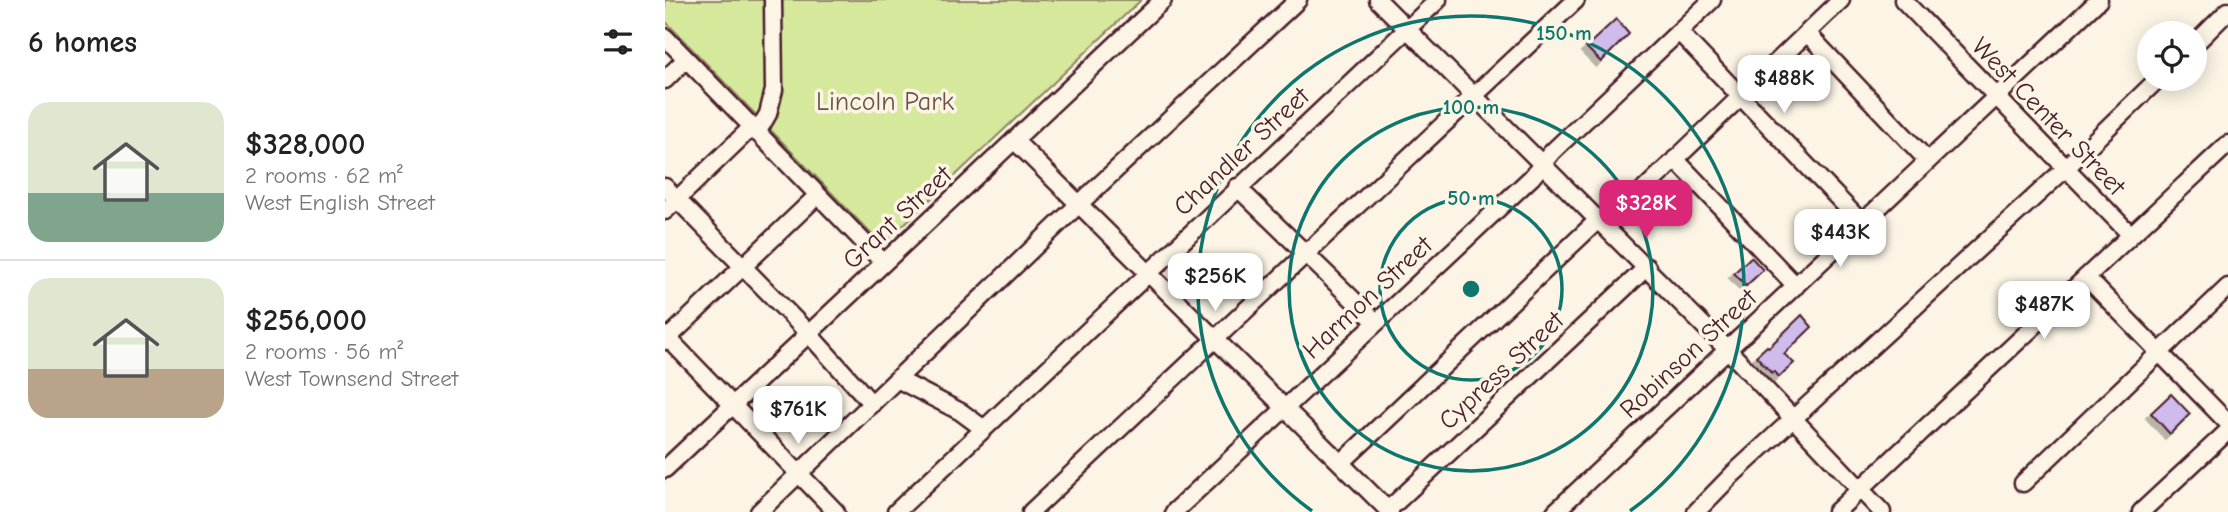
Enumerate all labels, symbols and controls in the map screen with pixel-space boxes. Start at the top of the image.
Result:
text: 150 m [1536,21,1592,45]
map controls [2137,21,2207,91]
button: locate [2137,21,2207,91]
icon: filters [599,23,637,61]
text: 6 homes [28,25,137,60]
street label: West Center Street [1965,31,2132,203]
pin: $488K [1735,55,1833,115]
text: $488K [1753,64,1815,91]
street label: Chandler Street [1168,80,1317,222]
park label: Lincoln Park [816,87,954,117]
text: 100 m [1443,95,1499,119]
text: $328,000 [245,127,365,162]
icon: home [84,130,168,214]
street label: Grant Street [837,159,959,276]
text: 2 rooms · 62 m² [245,162,403,189]
pin: $328K [1597,180,1695,240]
text: 50 m [1447,186,1495,210]
text: West English Street [245,189,435,216]
text: $328K [1615,189,1677,216]
pin: $443K [1791,210,1889,269]
text: $443K [1810,218,1870,245]
street label: Harmon Street [1297,229,1440,365]
pin: $256K [1166,254,1264,313]
text: $256K [1184,262,1246,289]
centre of rings [1459,277,1483,301]
street label: Robinson Street [1614,282,1764,425]
pin: $487K [1995,282,2093,341]
text: $487K [2014,290,2074,317]
text: $256,000 [245,303,367,338]
street label: Cypress Street [1433,304,1571,436]
icon: home [84,306,168,390]
text: 2 rooms · 56 m² [245,338,403,365]
text: West Townsend Street [245,365,458,392]
pin: $761K [749,386,847,446]
text: $761K [769,395,827,422]

